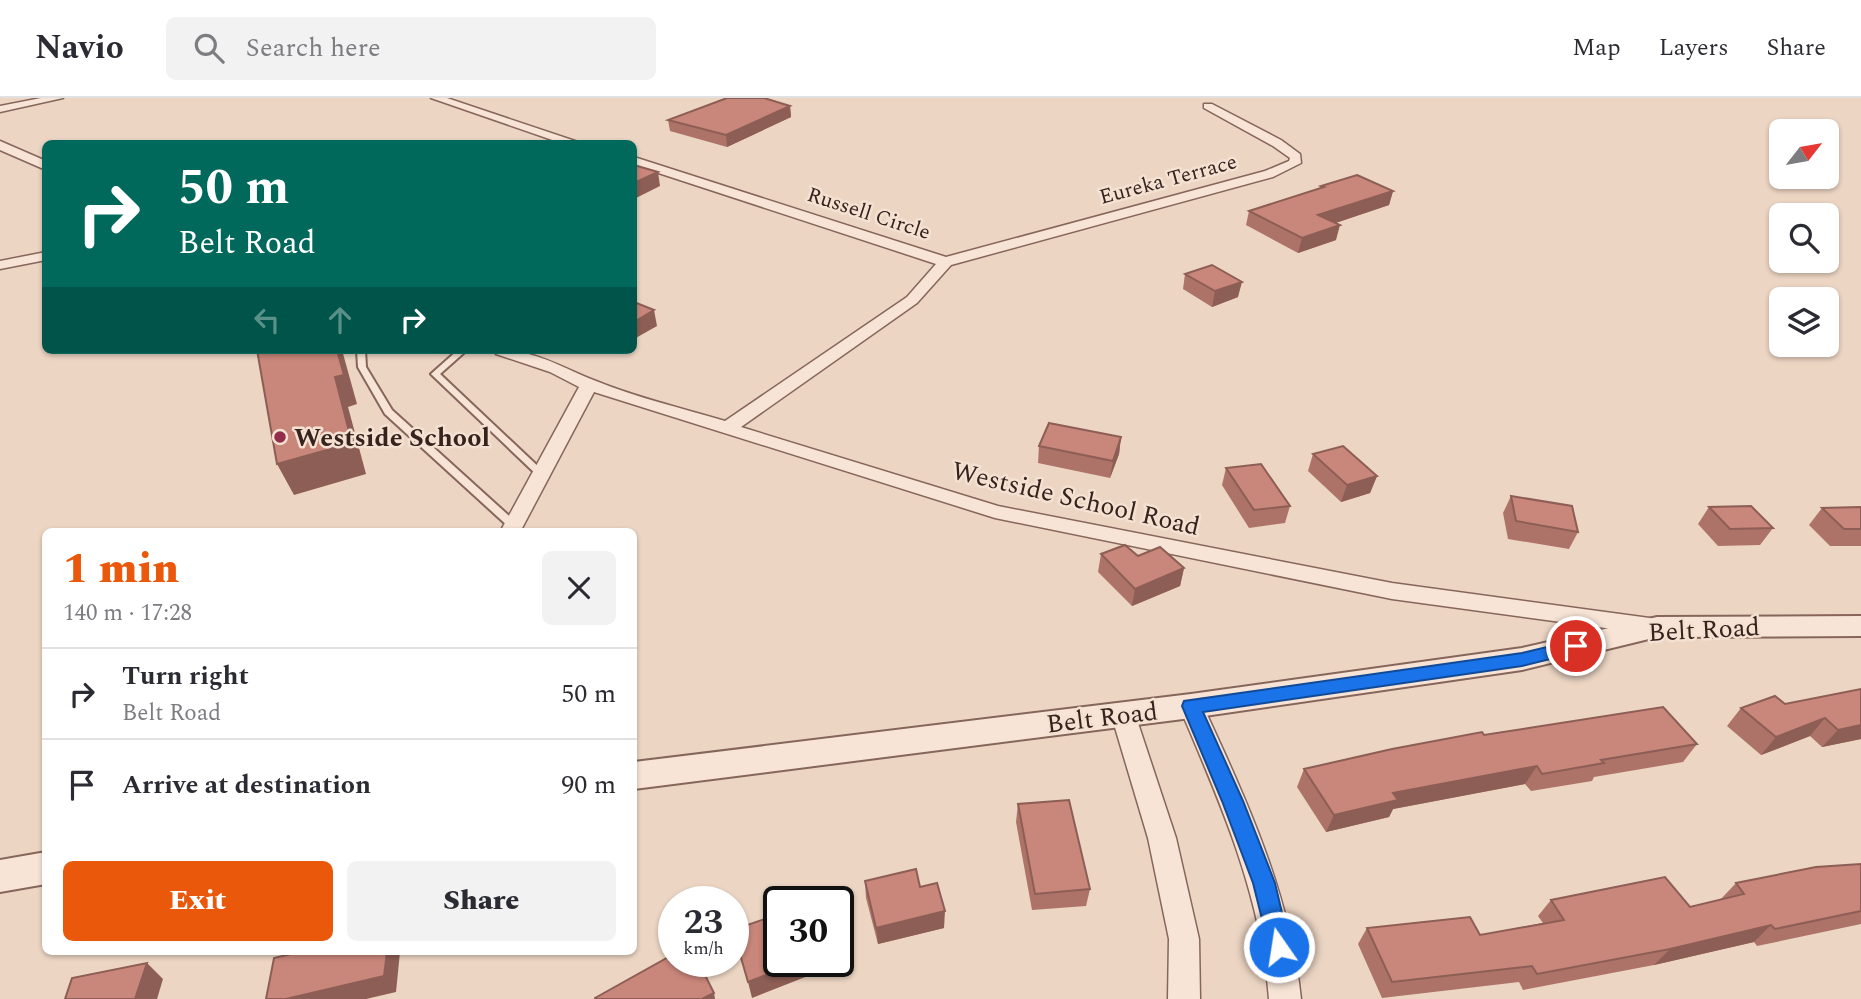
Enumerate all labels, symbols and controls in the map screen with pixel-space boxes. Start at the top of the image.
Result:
search box [166,17,656,80]
text: Navio [35,23,124,73]
text: Search here [246,28,381,68]
icon: search [190,29,228,67]
text: Map [1572,30,1621,66]
text: Layers [1659,30,1729,66]
text: Share [1767,30,1826,66]
north arrow [1769,119,1839,189]
map controls [1769,119,1839,357]
street label: Eureka Terrace [1096,146,1241,214]
text: 50 m [178,151,289,226]
icon: right [63,168,154,259]
street label: Russell Circle [803,179,934,249]
button: search [1769,203,1839,273]
text: Belt Road [178,219,316,268]
button: layers [1769,287,1839,357]
icon: left [248,301,286,339]
icon: ahead [321,301,359,339]
icon: right [394,301,432,339]
place label: Westside School [294,418,490,458]
marker: Westside School [272,429,288,445]
street label: Westside School Road [948,451,1204,547]
text: 1 min [63,538,179,601]
button: close [542,551,616,625]
text: 140 m · 17:28 [63,596,192,631]
street label: Belt Road [1647,607,1761,653]
pin [1546,616,1606,676]
icon: arrive [1557,627,1595,665]
text: Turn right [122,656,249,696]
text: 50 m [561,674,616,714]
icon: right [63,675,101,713]
street label: Belt Road [1044,691,1160,745]
text: Belt Road [122,696,221,731]
text: Arrive at destination [122,765,371,805]
text: 90 m [561,765,616,805]
icon: arrive [63,766,101,804]
button: Exit [63,861,333,941]
button: Share [347,861,616,941]
speed limit sign: 30 [763,886,854,977]
text: 23 [684,896,723,949]
position arrow [1242,910,1316,984]
text: km/h [683,935,724,962]

